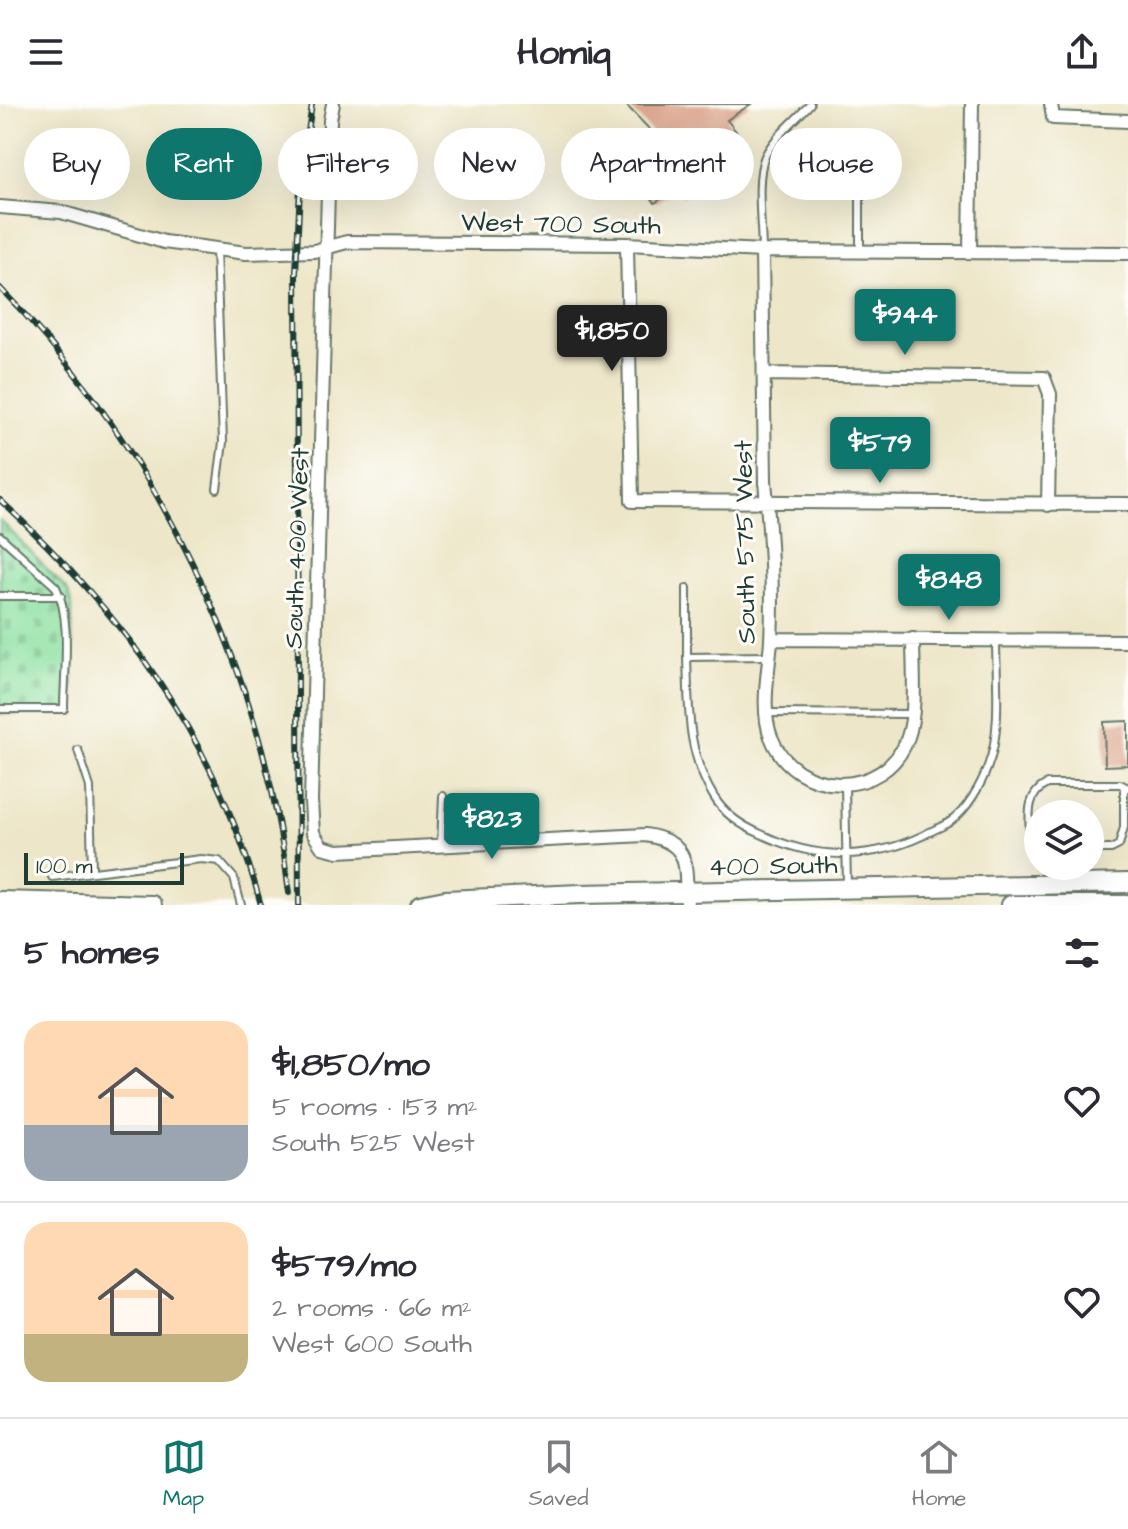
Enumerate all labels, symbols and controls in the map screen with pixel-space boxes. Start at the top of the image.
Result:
text: Homiq [517,27,611,78]
icon: menu [24,30,68,74]
icon: share [1060,30,1104,74]
chip: Buy [24,128,130,200]
chip: Rent [146,128,262,200]
chip: Filters [278,128,418,200]
chip: New [434,128,545,200]
chip: Apartment [561,128,754,200]
chip: House [770,128,902,200]
street label: West 700 South [461,204,661,244]
pin: $944 [858,289,952,357]
text: $944 [873,297,937,333]
pin: $1,850 [547,305,677,373]
text: $1,850 [575,313,649,349]
pin: $579 [833,417,927,485]
text: $579 [848,425,912,461]
street label: South 575 West [725,439,765,644]
street label: South 400 West [275,446,319,649]
pin: $848 [902,554,996,622]
text: $848 [916,562,982,598]
pin: $823 [445,793,539,861]
map controls [1024,800,1104,880]
button: layers [1024,800,1104,880]
text: $823 [462,801,522,837]
street label: 400 South [708,847,838,885]
scale bar [24,849,184,885]
text: 100 m [36,851,93,882]
text: 5 homes [24,929,160,977]
icon: filters [1060,931,1104,975]
text: $1,850/mo [272,1041,430,1089]
icon: home [88,1053,184,1149]
icon: heart [1060,1079,1104,1123]
text: 5 rooms · 153 m² [272,1089,478,1125]
text: South 525 West [272,1125,475,1161]
text: $579/mo [272,1242,416,1290]
icon: home [88,1254,184,1350]
icon: heart [1060,1280,1104,1324]
text: 2 rooms · 66 m² [272,1290,472,1326]
text: West 600 South [272,1326,472,1362]
tab: Map [162,1435,206,1514]
tab: Saved [529,1435,589,1514]
tab: Home [912,1435,966,1514]

